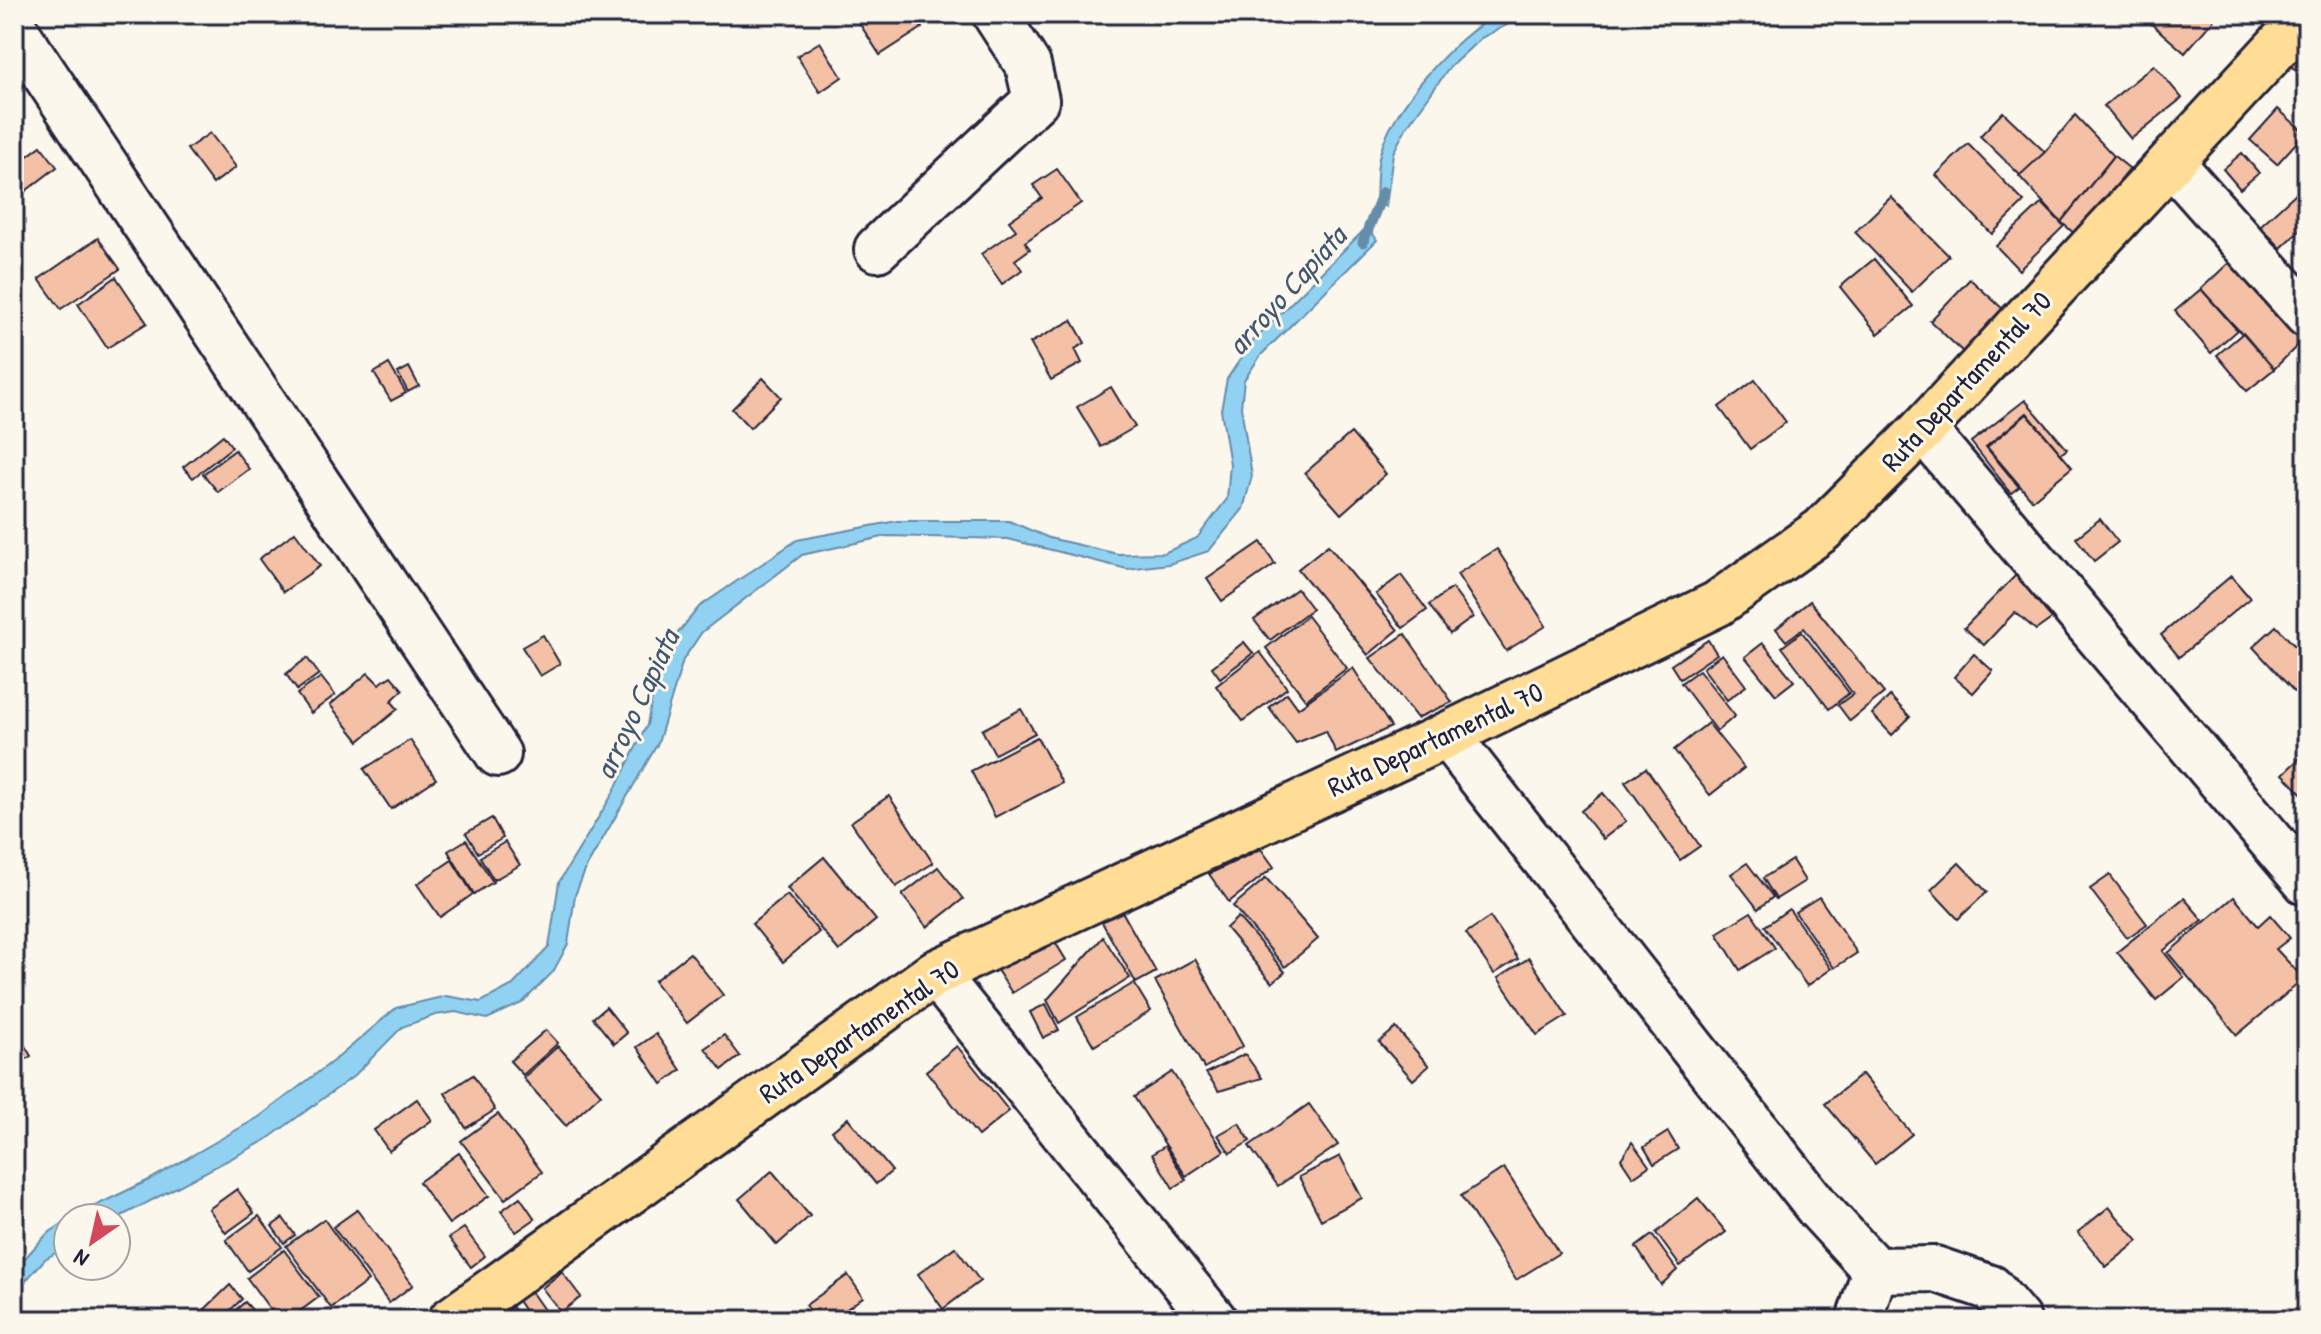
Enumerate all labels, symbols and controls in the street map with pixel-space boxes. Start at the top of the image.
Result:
water label: arroyo Capiata [1218,215,1357,364]
street label: Ruta Departamental 70 [1872,283,2060,479]
water label: arroyo Capiata [584,620,690,785]
street label: Ruta Departamental 70 [1321,672,1549,806]
street label: Ruta Departamental 70 [752,950,966,1112]
north arrow [52,1202,132,1282]
text: N [67,1243,94,1274]

